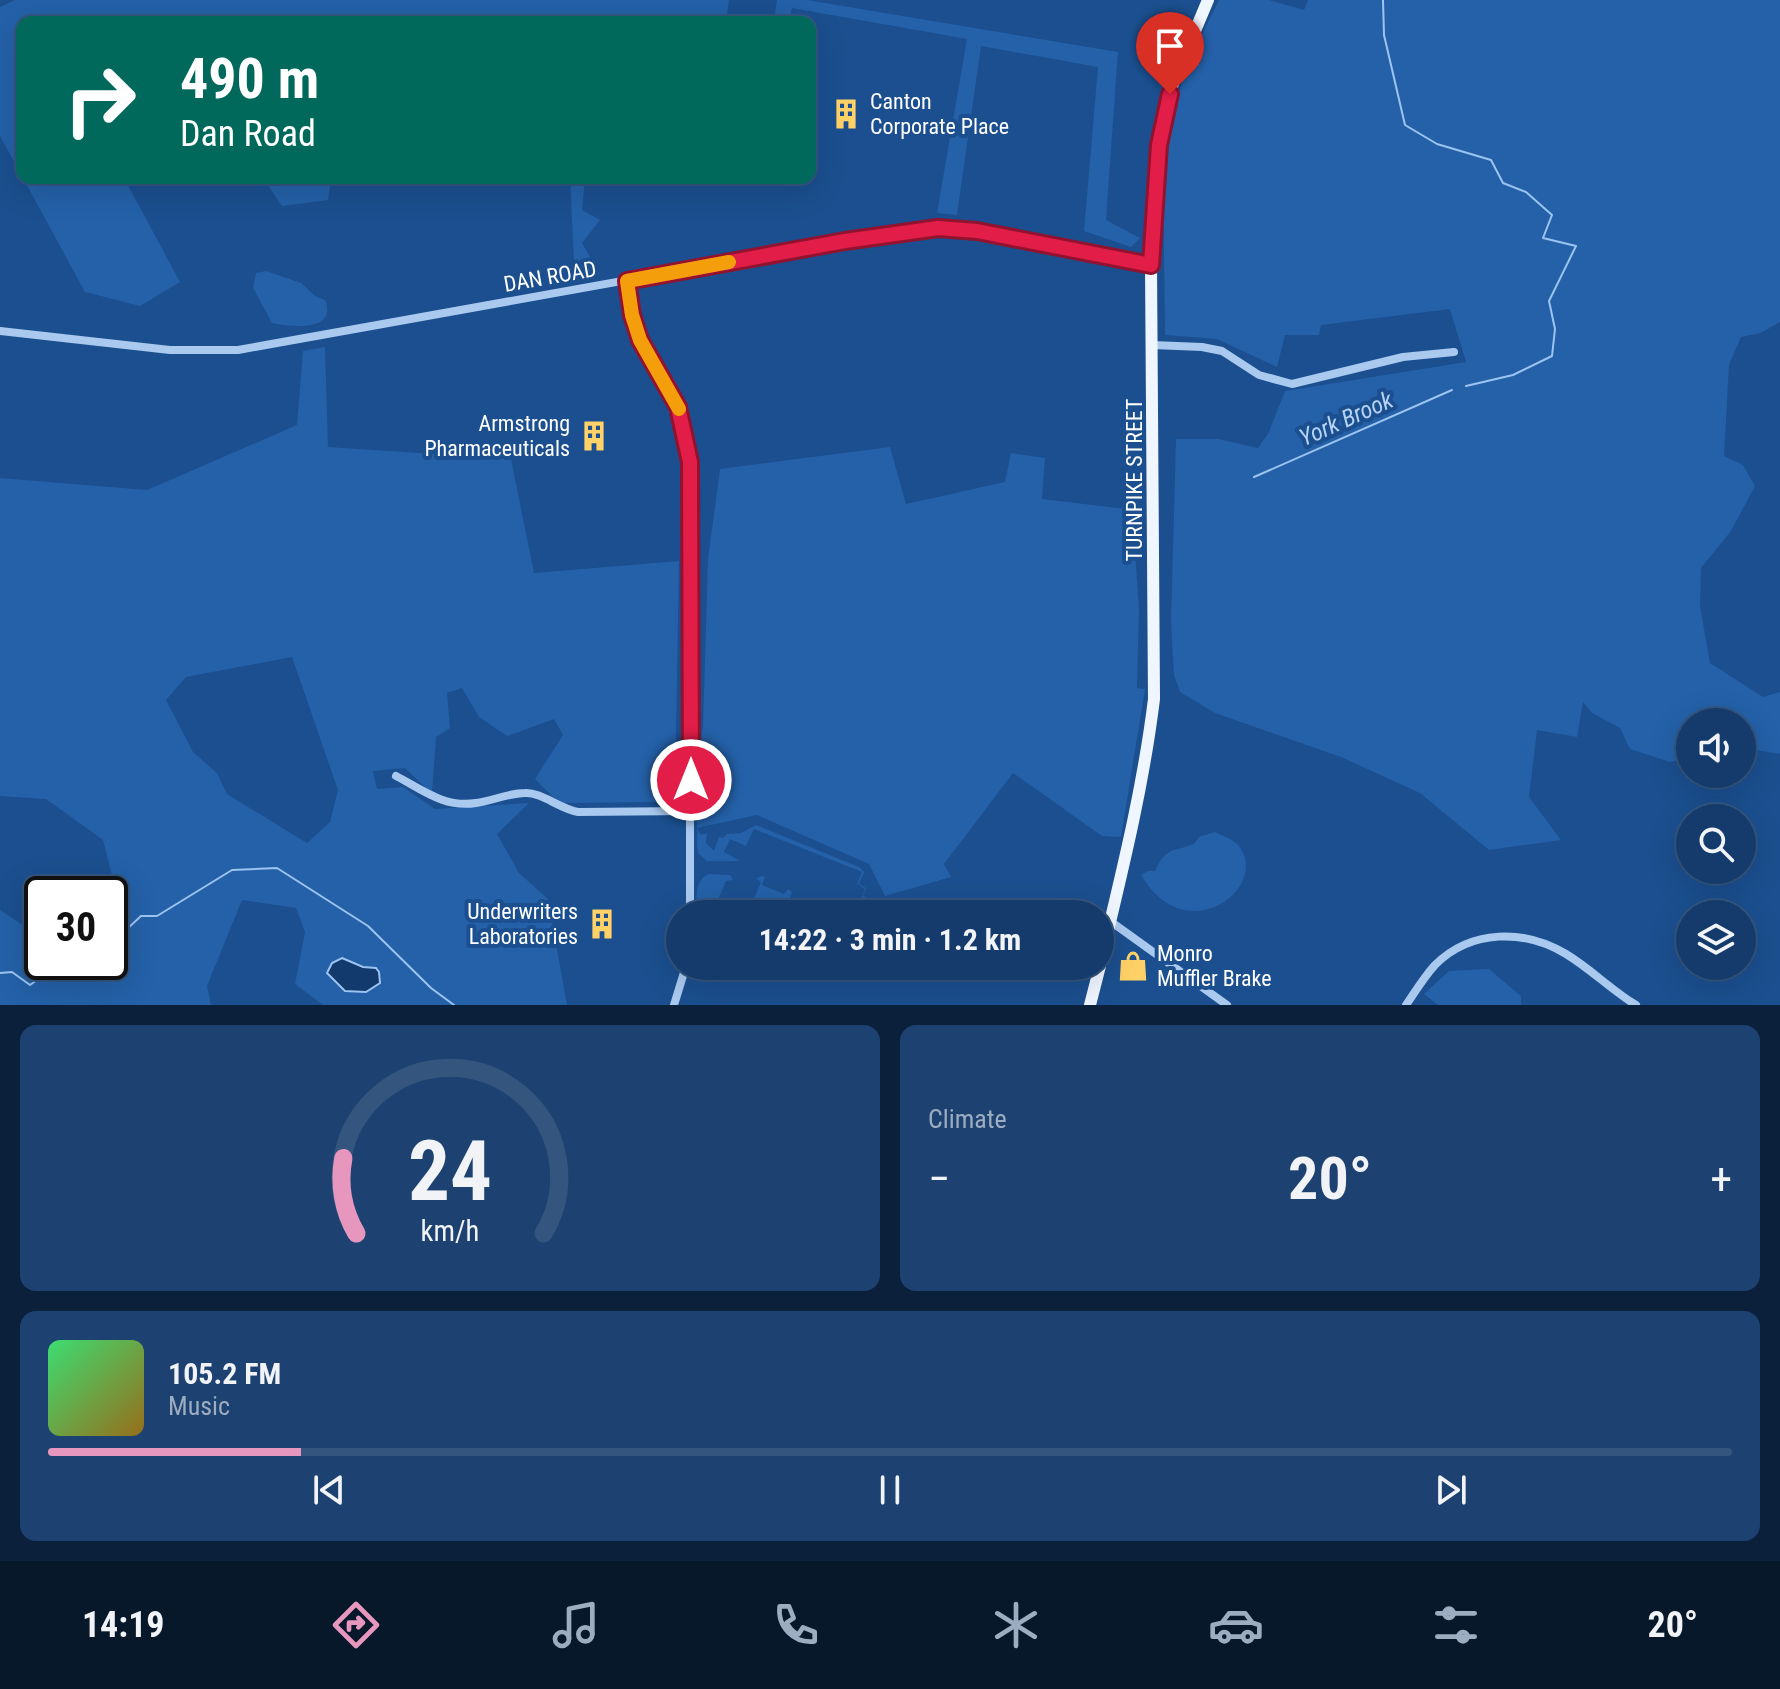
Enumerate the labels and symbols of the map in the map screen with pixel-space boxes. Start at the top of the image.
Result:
pin [1136,12,1204,94]
place label: Canton Corporate Place [870,89,1009,139]
building icon: Canton Corporate Place [829,97,863,131]
street label: DAN ROAD [502,256,598,297]
water label: York Brook [1295,386,1398,452]
street label: TURNPIKE STREET [1122,399,1147,561]
place label: Armstrong Pharmaceuticals [424,411,570,461]
building icon: Armstrong Pharmaceuticals [577,419,611,453]
position arrow [649,738,733,822]
speed limit sign: 30 [24,876,128,980]
place label: Underwriters Laboratories [467,899,578,949]
building icon: Underwriters Laboratories [585,907,619,941]
place label: Monro Muffler Brake [1157,941,1272,991]
shop icon: Monro Muffler Brake [1116,949,1150,983]

